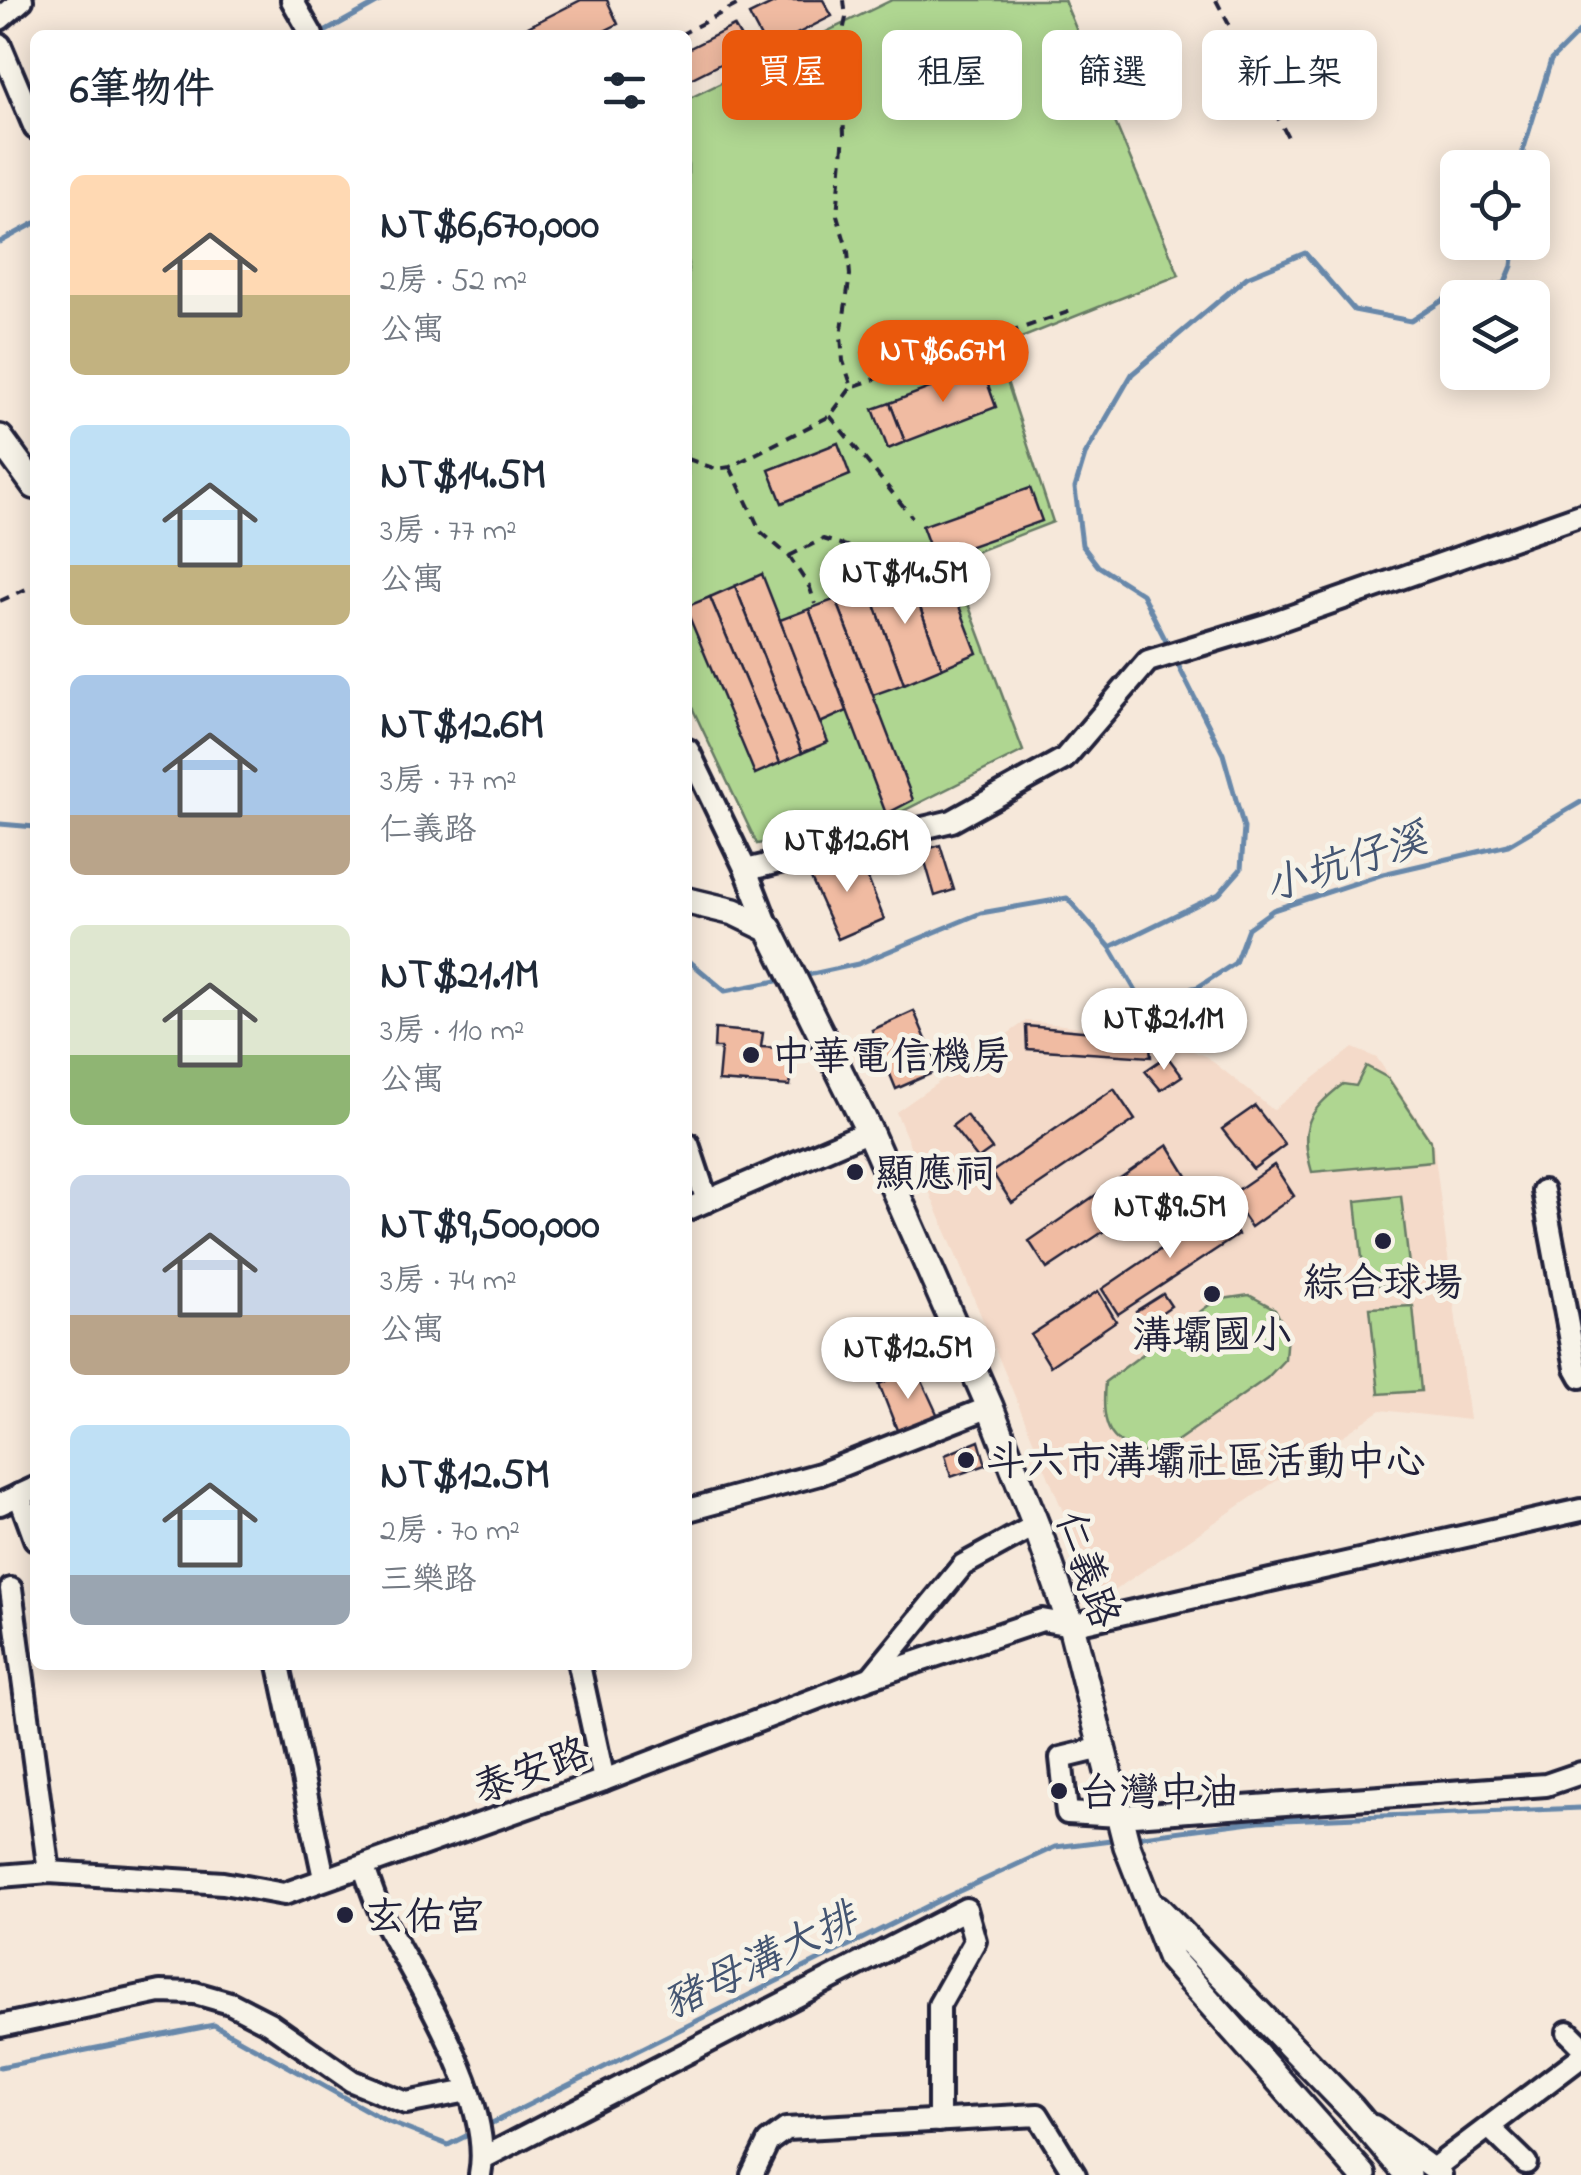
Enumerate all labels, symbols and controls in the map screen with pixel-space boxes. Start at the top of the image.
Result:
chip: 買屋 [722,30,862,120]
chip: 租屋 [882,30,1022,120]
chip: 篩選 [1042,30,1182,120]
chip: 新上架 [1202,30,1377,120]
text: 6筆物件 [70,61,214,122]
icon: filters [597,63,652,118]
map controls [1440,150,1550,390]
button: locate [1440,150,1550,260]
text: NT$6,670,000 [380,196,599,257]
icon: home [150,215,270,335]
text: 2房 · 52 m² [380,259,527,306]
button: layers [1440,280,1550,390]
text: 公寓 [380,308,444,355]
pin: NT$6.67M [840,320,1046,405]
text: NT$6.67M [880,329,1006,376]
text: NT$14.5M [380,446,547,507]
icon: home [150,465,270,585]
text: 3房 · 77 m² [380,509,517,556]
pin: NT$14.5M [802,542,1008,627]
text: NT$14.5M [842,551,968,598]
text: 公寓 [380,558,444,605]
text: NT$12.6M [380,696,545,757]
icon: home [150,715,270,835]
text: 3房 · 77 m² [380,759,517,806]
text: 仁義路 [380,808,476,855]
pin: NT$12.6M [744,810,950,895]
water label: 小坑仔溪 [1257,810,1438,920]
text: NT$12.6M [784,819,910,866]
text: NT$21.1M [380,946,539,1007]
icon: home [150,965,270,1085]
pin: NT$21.1M [1061,988,1267,1073]
text: NT$21.1M [1103,997,1225,1044]
text: 3房 · 110 m² [380,1009,525,1056]
place label: 中華電信機房 [771,1030,1011,1089]
marker: 中華電信機房 [740,1044,762,1066]
text: 公寓 [380,1058,444,1105]
place label: 顯應祠 [875,1147,995,1206]
marker: 顯應祠 [844,1161,866,1183]
pin: NT$9.5M [1078,1176,1262,1261]
text: NT$9.5M [1113,1185,1227,1232]
text: NT$9,500,000 [380,1196,600,1257]
icon: home [150,1215,270,1335]
marker: 綜合球場 [1372,1230,1394,1252]
place label: 綜合球場 [1303,1256,1463,1315]
text: 3房 · 74 m² [380,1259,517,1306]
marker: 溝壩國小 [1201,1283,1223,1305]
text: 公寓 [380,1308,444,1355]
place label: 溝壩國小 [1132,1309,1292,1368]
pin: NT$12.5M [805,1317,1011,1402]
text: NT$12.5M [843,1326,973,1373]
place label: 斗六市溝壩社區活動中心 [986,1435,1426,1494]
text: NT$12.5M [380,1446,550,1507]
marker: 斗六市溝壩社區活動中心 [955,1449,977,1471]
icon: home [150,1465,270,1585]
street label: 仁義路 [1037,1504,1132,1637]
text: 2房 · 70 m² [380,1509,520,1556]
text: 三樂路 [380,1558,476,1605]
street label: 泰安路 [466,1725,599,1821]
place label: 台灣中油 [1079,1766,1239,1825]
marker: 台灣中油 [1048,1780,1070,1802]
water label: 豬母溝大排 [653,1888,872,2036]
place label: 玄佑宮 [365,1890,485,1949]
marker: 玄佑宮 [334,1904,356,1926]

